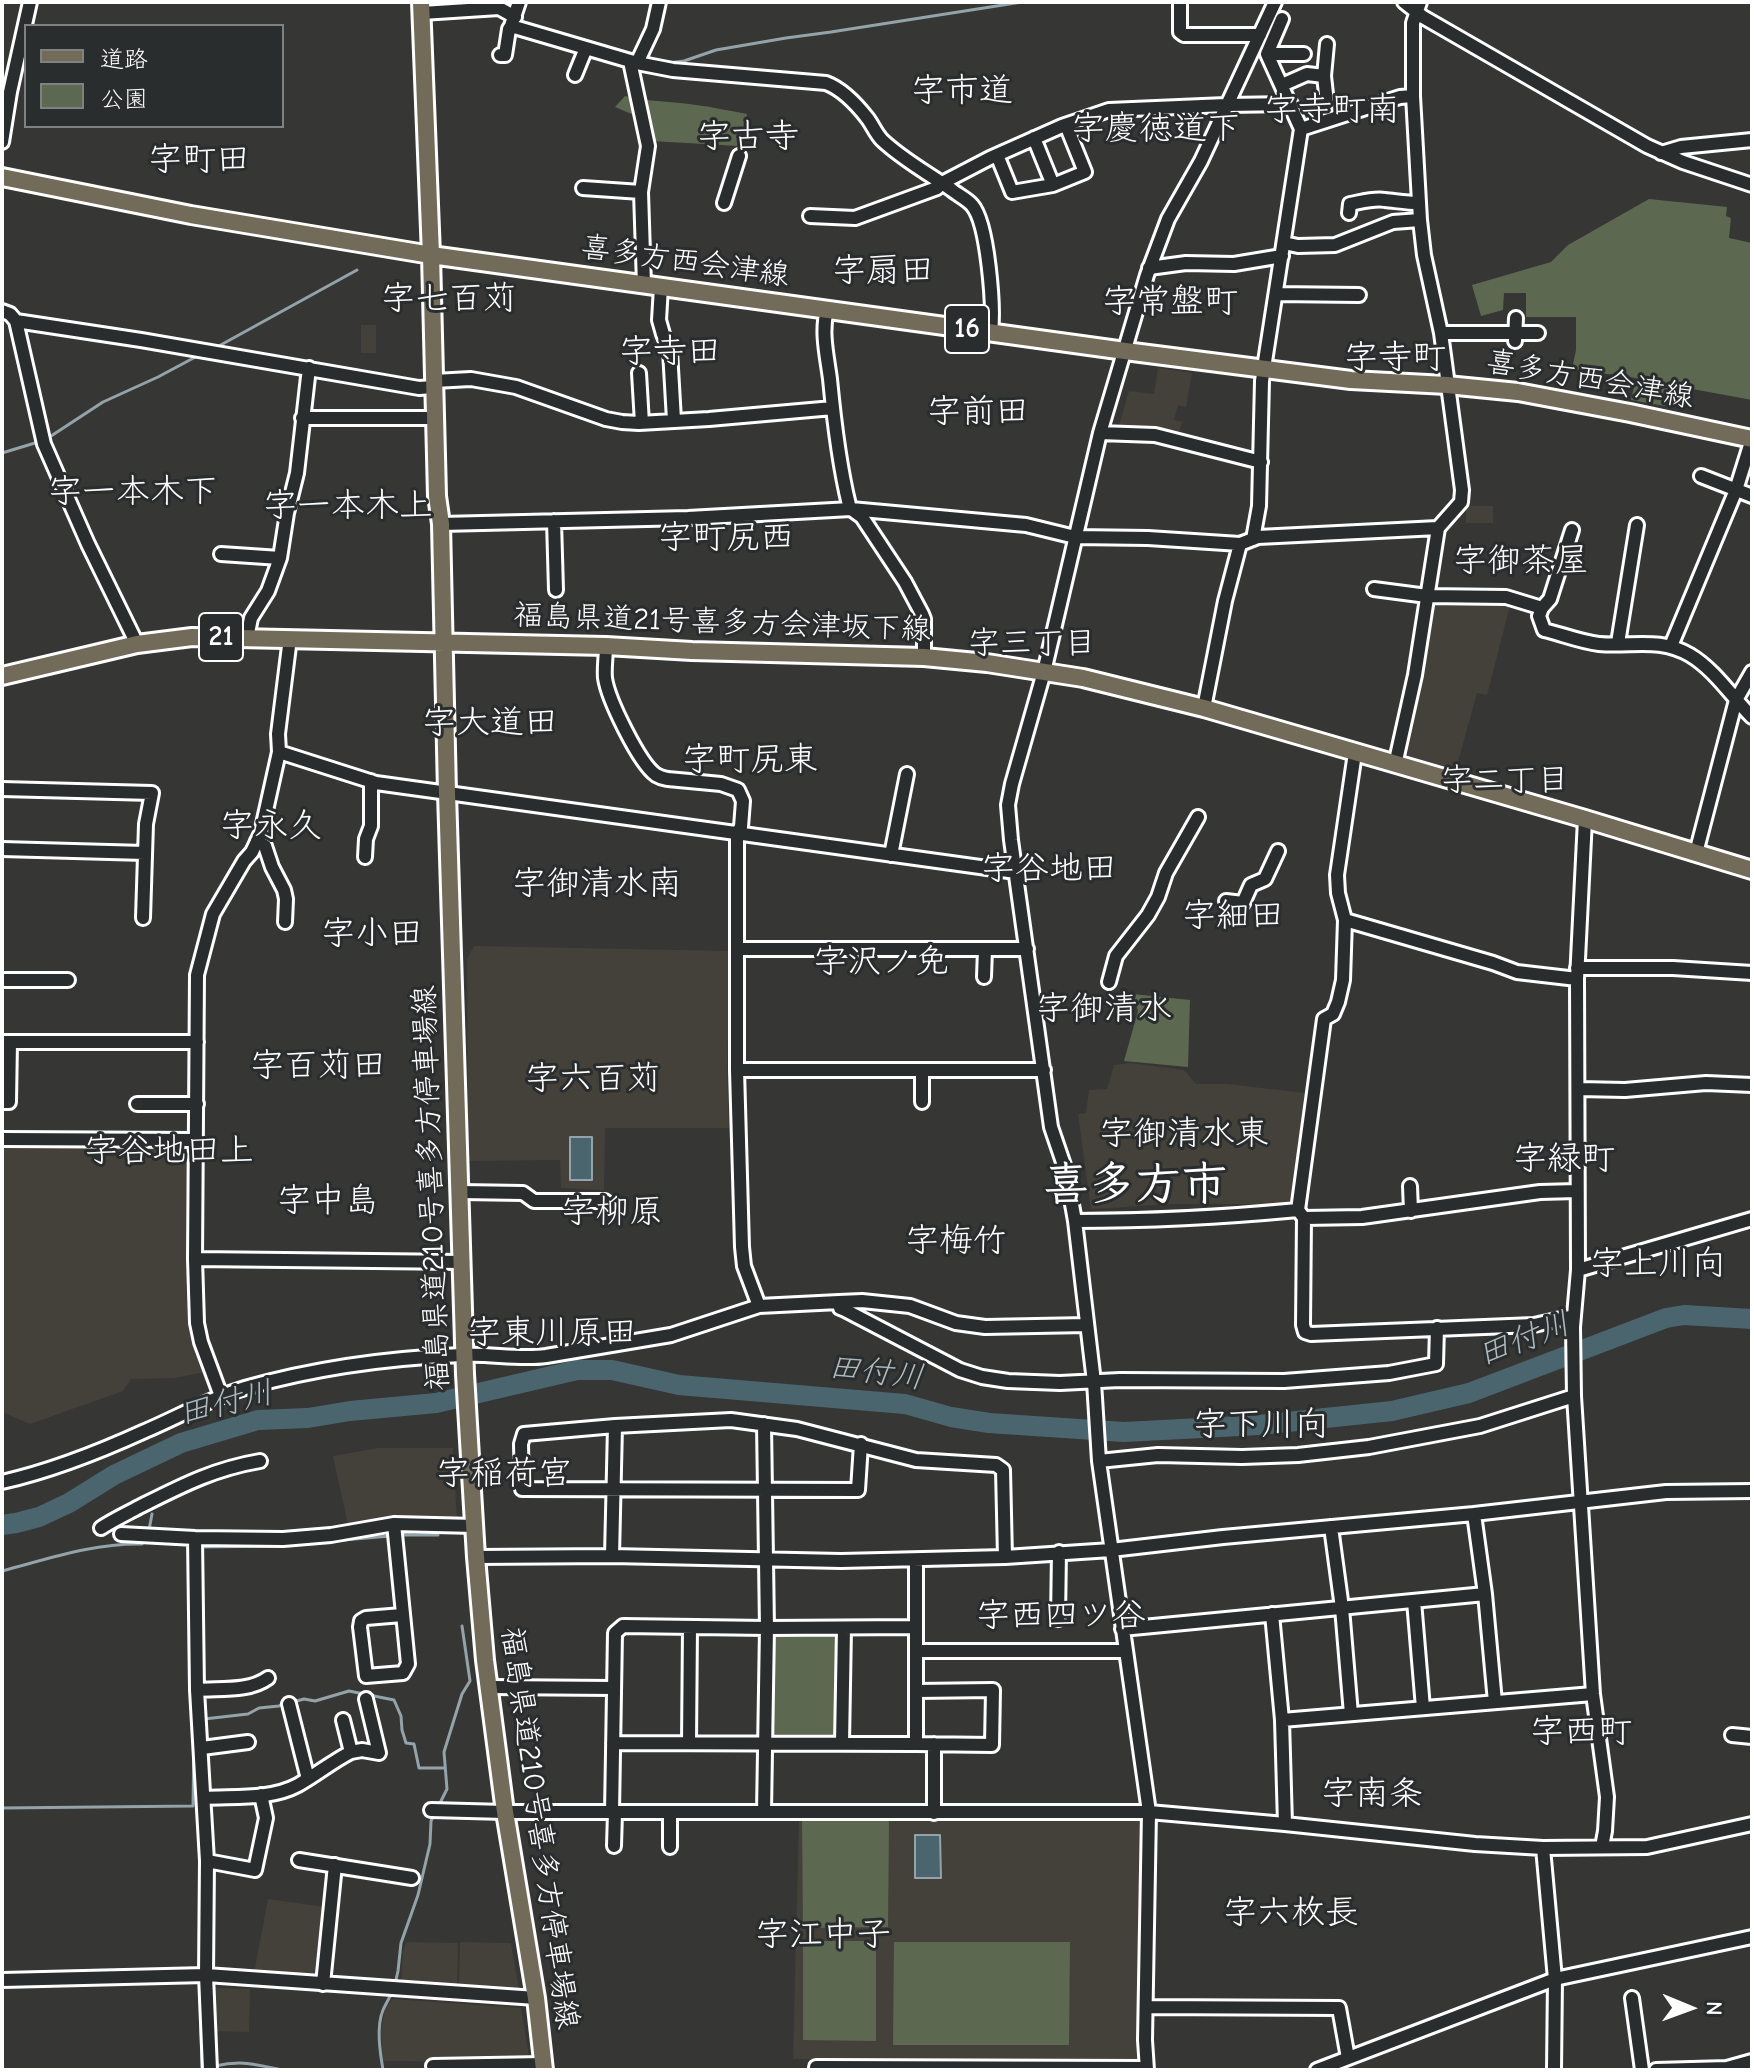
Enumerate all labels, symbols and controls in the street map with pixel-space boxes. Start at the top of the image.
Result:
legend [24,24,284,128]
text: 道路 [100,45,148,73]
district label: 字市道 [911,71,1013,111]
text: 公園 [100,85,148,113]
district label: 字寺町南 [1264,90,1400,130]
district label: 字慶徳道下 [1071,109,1241,149]
district label: 字古寺 [697,117,799,157]
district label: 字町田 [148,140,250,180]
street label: 喜多方西会津線 [579,230,791,294]
district label: 字扇田 [832,251,934,291]
district label: 字七百苅 [381,279,517,319]
district label: 字常盤町 [1102,282,1238,322]
road number: 16 [945,305,989,353]
district label: 字寺田 [619,332,721,372]
district label: 字寺町 [1344,338,1446,378]
street label: 喜多方西会津線 [1483,344,1697,416]
district label: 字前田 [927,392,1029,432]
district label: 字一本木下 [48,472,218,512]
district label: 字一本木上 [263,486,433,526]
district label: 字町尻西 [658,518,794,558]
district label: 字御茶屋 [1453,541,1589,581]
street label: 福島県道21号喜多方会津坂下線 [513,598,931,648]
road number: 21 [199,613,243,661]
district label: 字三丁目 [968,625,1096,663]
district label: 字大道田 [422,703,558,743]
district label: 字町尻東 [682,740,818,780]
district label: 字二丁目 [1441,762,1569,800]
district label: 字永久 [220,806,322,846]
district label: 字谷地田 [981,849,1117,889]
district label: 字御清水南 [512,864,682,904]
district label: 字細田 [1182,896,1284,936]
district label: 字小田 [321,914,423,954]
district label: 字沢ノ免 [813,942,949,982]
street label: 福島県道210号喜多方停車場線 [407,985,457,1391]
district label: 字御清水 [1036,989,1172,1029]
district label: 字百苅田 [250,1046,386,1086]
district label: 字六百苅 [525,1059,661,1099]
district label: 字御清水東 [1099,1114,1269,1154]
district label: 字谷地田上 [84,1131,254,1171]
district label: 字緑町 [1513,1139,1615,1179]
district label: 喜多方市 [1043,1158,1227,1214]
district label: 字中島 [277,1181,379,1221]
district label: 字柳原 [561,1192,663,1232]
district label: 字梅竹 [905,1221,1007,1261]
district label: 字上川向 [1590,1244,1726,1284]
water label: 田付川 [1472,1305,1576,1375]
district label: 字東川原田 [467,1313,637,1353]
water label: 田付川 [826,1348,926,1398]
water label: 田付川 [175,1374,277,1434]
district label: 字下川向 [1193,1405,1329,1445]
district label: 字稲荷宮 [436,1454,572,1494]
district label: 字西四ツ谷 [976,1596,1146,1636]
street label: 福島県道210号喜多方停車場線 [493,1625,585,2031]
district label: 字西町 [1530,1712,1632,1752]
district label: 字南条 [1321,1774,1423,1814]
district label: 字六枚長 [1223,1893,1359,1933]
district label: 字江中子 [755,1915,891,1955]
north arrow [1650,1968,1730,2048]
text: N [1701,2001,1727,2016]

